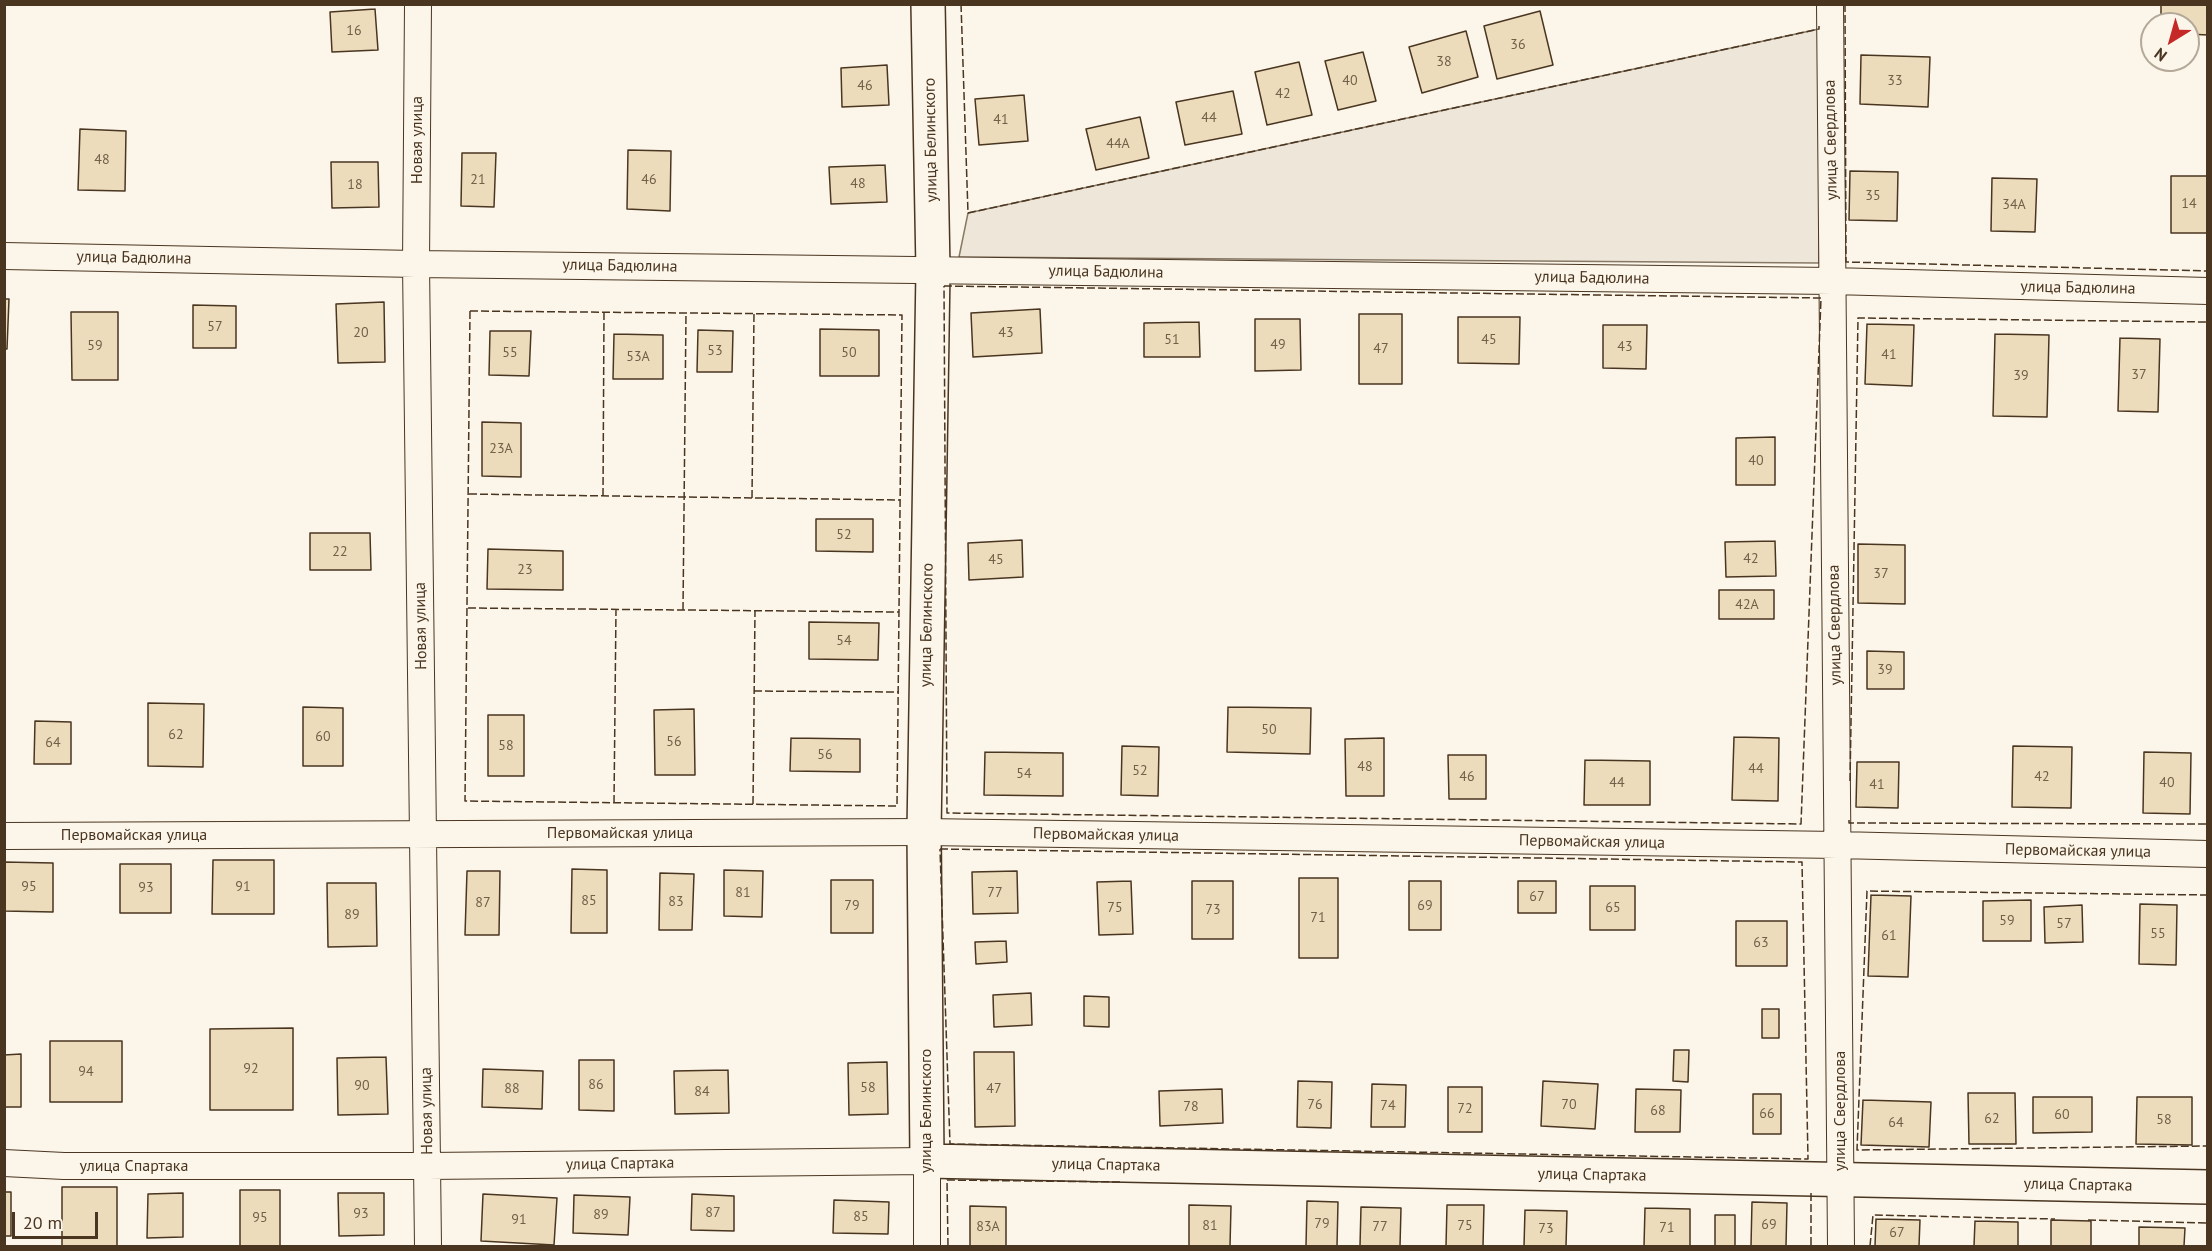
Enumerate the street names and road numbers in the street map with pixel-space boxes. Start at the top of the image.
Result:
street label: улица Белинского [920,78,942,202]
street label: улица Свердлова [1820,80,1842,200]
street label: Новая улица [407,96,427,184]
street label: улица Бадюлина [76,247,192,269]
street label: улица Бадюлина [562,255,678,277]
street label: улица Бадюлина [1048,261,1164,283]
street label: улица Бадюлина [1534,267,1650,289]
street label: улица Бадюлина [2020,277,2136,299]
street label: улица Белинского [916,563,938,687]
street label: улица Свердлова [1824,565,1846,685]
street label: Новая улица [411,582,431,670]
street label: Первомайская улица [547,823,693,843]
street label: Первомайская улица [1033,824,1179,846]
street label: Первомайская улица [61,825,207,845]
street label: Первомайская улица [1519,831,1665,853]
street label: Первомайская улица [2005,840,2151,862]
street label: улица Белинского [916,1049,936,1173]
street label: улица Свердлова [1830,1051,1850,1171]
street label: Новая улица [417,1067,437,1155]
street label: улица Спартака [565,1153,675,1175]
street label: улица Спартака [1051,1154,1161,1176]
street label: улица Спартака [80,1156,188,1176]
street label: улица Спартака [1537,1164,1647,1186]
street label: улица Спартака [2023,1174,2133,1196]

